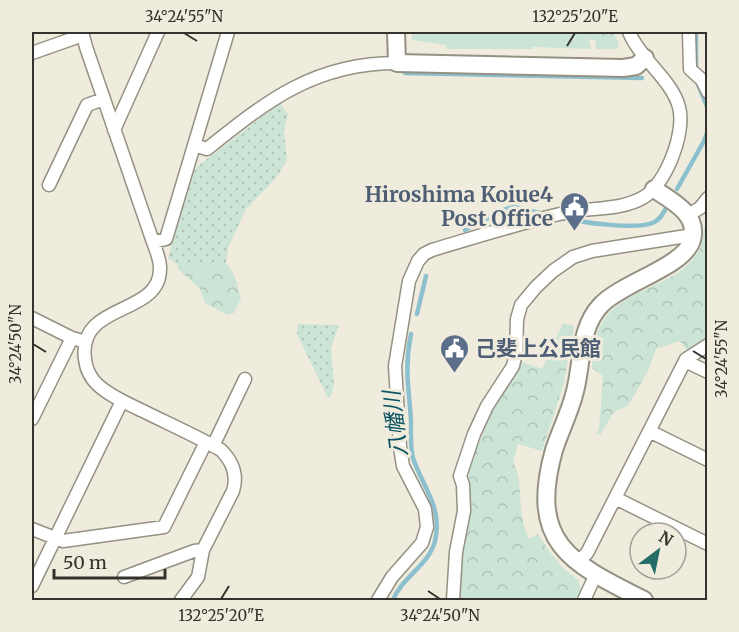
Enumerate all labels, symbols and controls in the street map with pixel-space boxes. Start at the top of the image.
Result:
text: 34°24'55"N [145,7,223,26]
text: 132°25'20"E [532,7,618,26]
place label: Hiroshima Koiue4 Post Office [365,181,553,232]
public building icon: Hiroshima Koiue4 Post Office [558,190,590,232]
text: 34°24'50"N [6,304,25,384]
text: 34°24'55"N [712,320,731,398]
public building icon: 己斐上公民館 [438,332,470,374]
place label: 己斐上公民館 [475,335,601,362]
water label: 八幡川 [377,388,413,458]
north arrow [628,521,688,581]
text: N [655,526,677,550]
scale bar [54,542,165,580]
text: 50 m [63,551,107,574]
text: 132°25'20"E [178,606,264,625]
text: 34°24'50"N [400,606,480,625]

